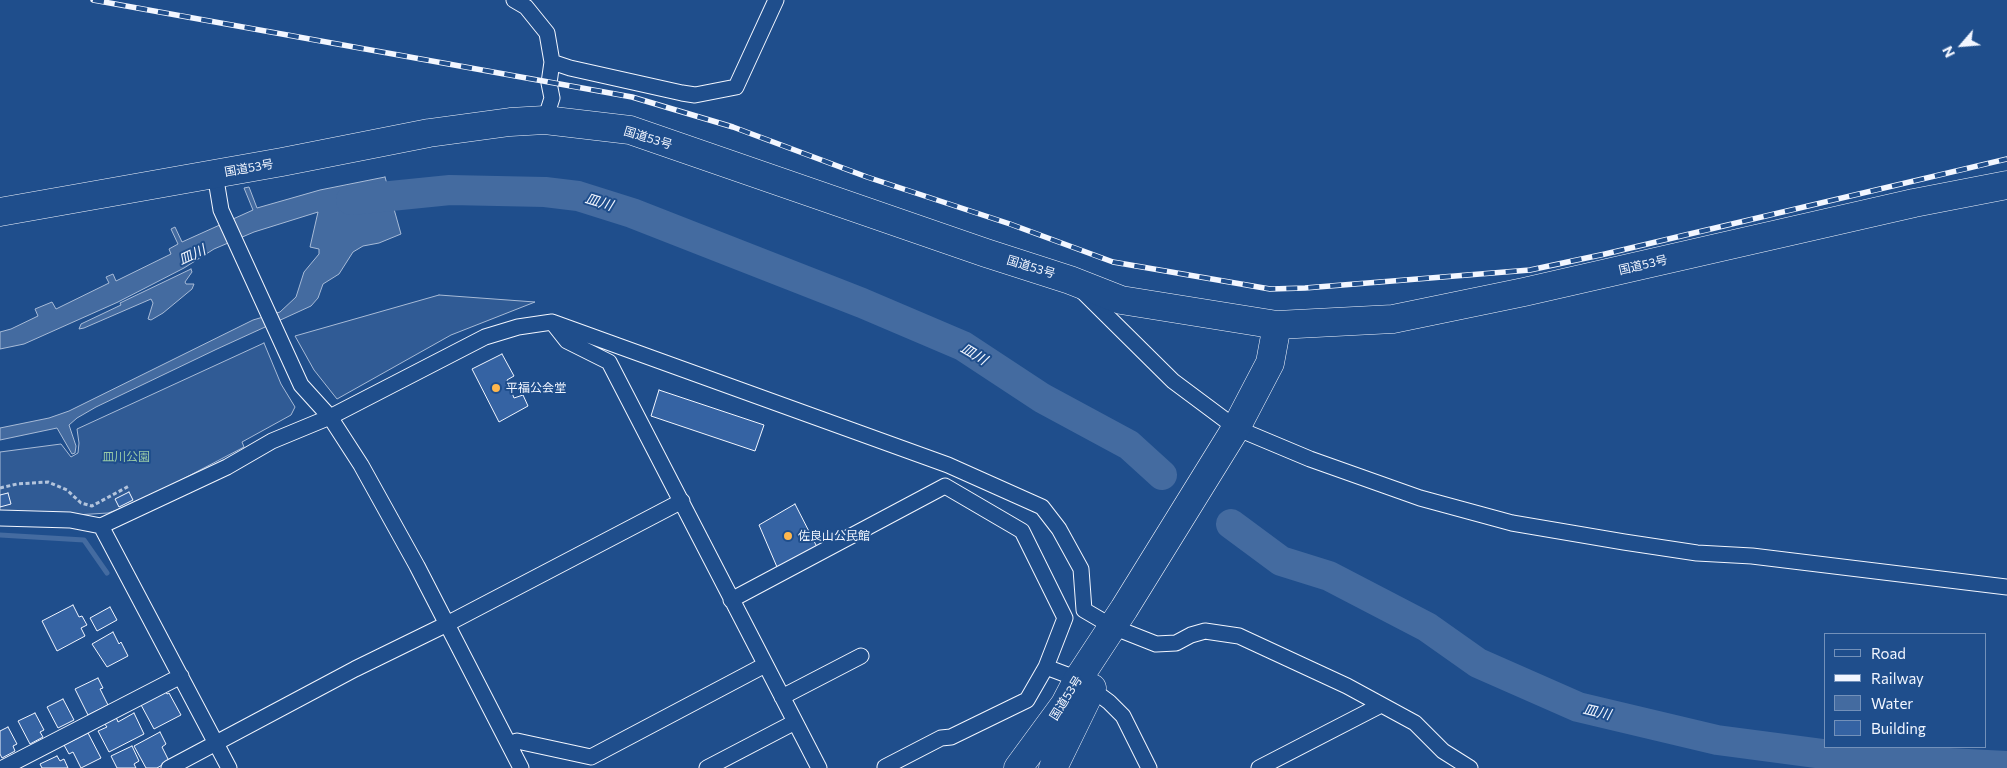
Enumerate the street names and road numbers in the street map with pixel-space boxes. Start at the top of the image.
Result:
street label: 国道53号 [622,124,674,152]
street label: 国道53号 [223,157,275,179]
street label: 国道53号 [1617,252,1669,278]
street label: 国道53号 [1005,253,1057,281]
street label: 国道53号 [1047,673,1085,723]

